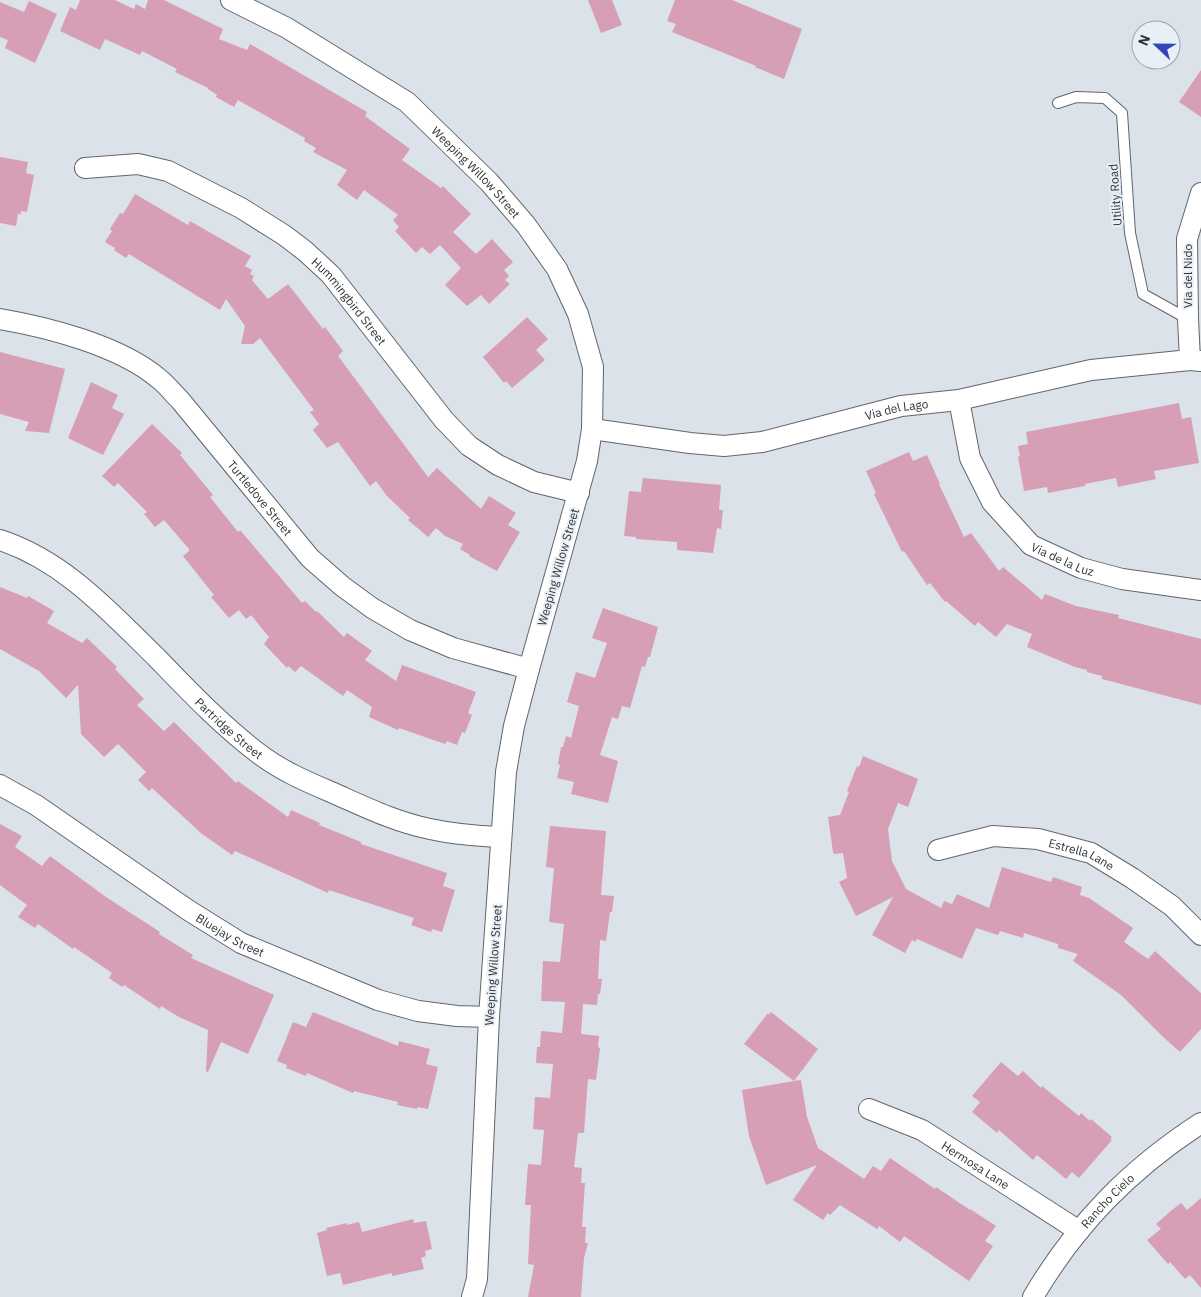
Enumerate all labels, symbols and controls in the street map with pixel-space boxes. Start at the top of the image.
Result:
north arrow [1131,20,1181,70]
text: N [1134,32,1154,48]
street label: Weeping Willow Street [429,123,524,221]
street label: Utility Road [1105,163,1125,227]
street label: Via del Nido [1180,244,1195,308]
street label: Hummingbird Street [309,254,390,348]
street label: Via del Lago [863,396,929,423]
street label: Turtledove Street [225,457,296,539]
street label: Weeping Willow Street [534,507,582,627]
street label: Via de la Luz [1029,539,1096,579]
street label: Partridge Street [192,694,266,762]
street label: Estrella Lane [1047,835,1118,873]
street label: Weeping Willow Street [481,904,505,1026]
street label: Bluejay Street [194,910,267,959]
street label: Hermosa Lane [939,1137,1013,1192]
street label: Rancho Cielo [1077,1170,1137,1231]

